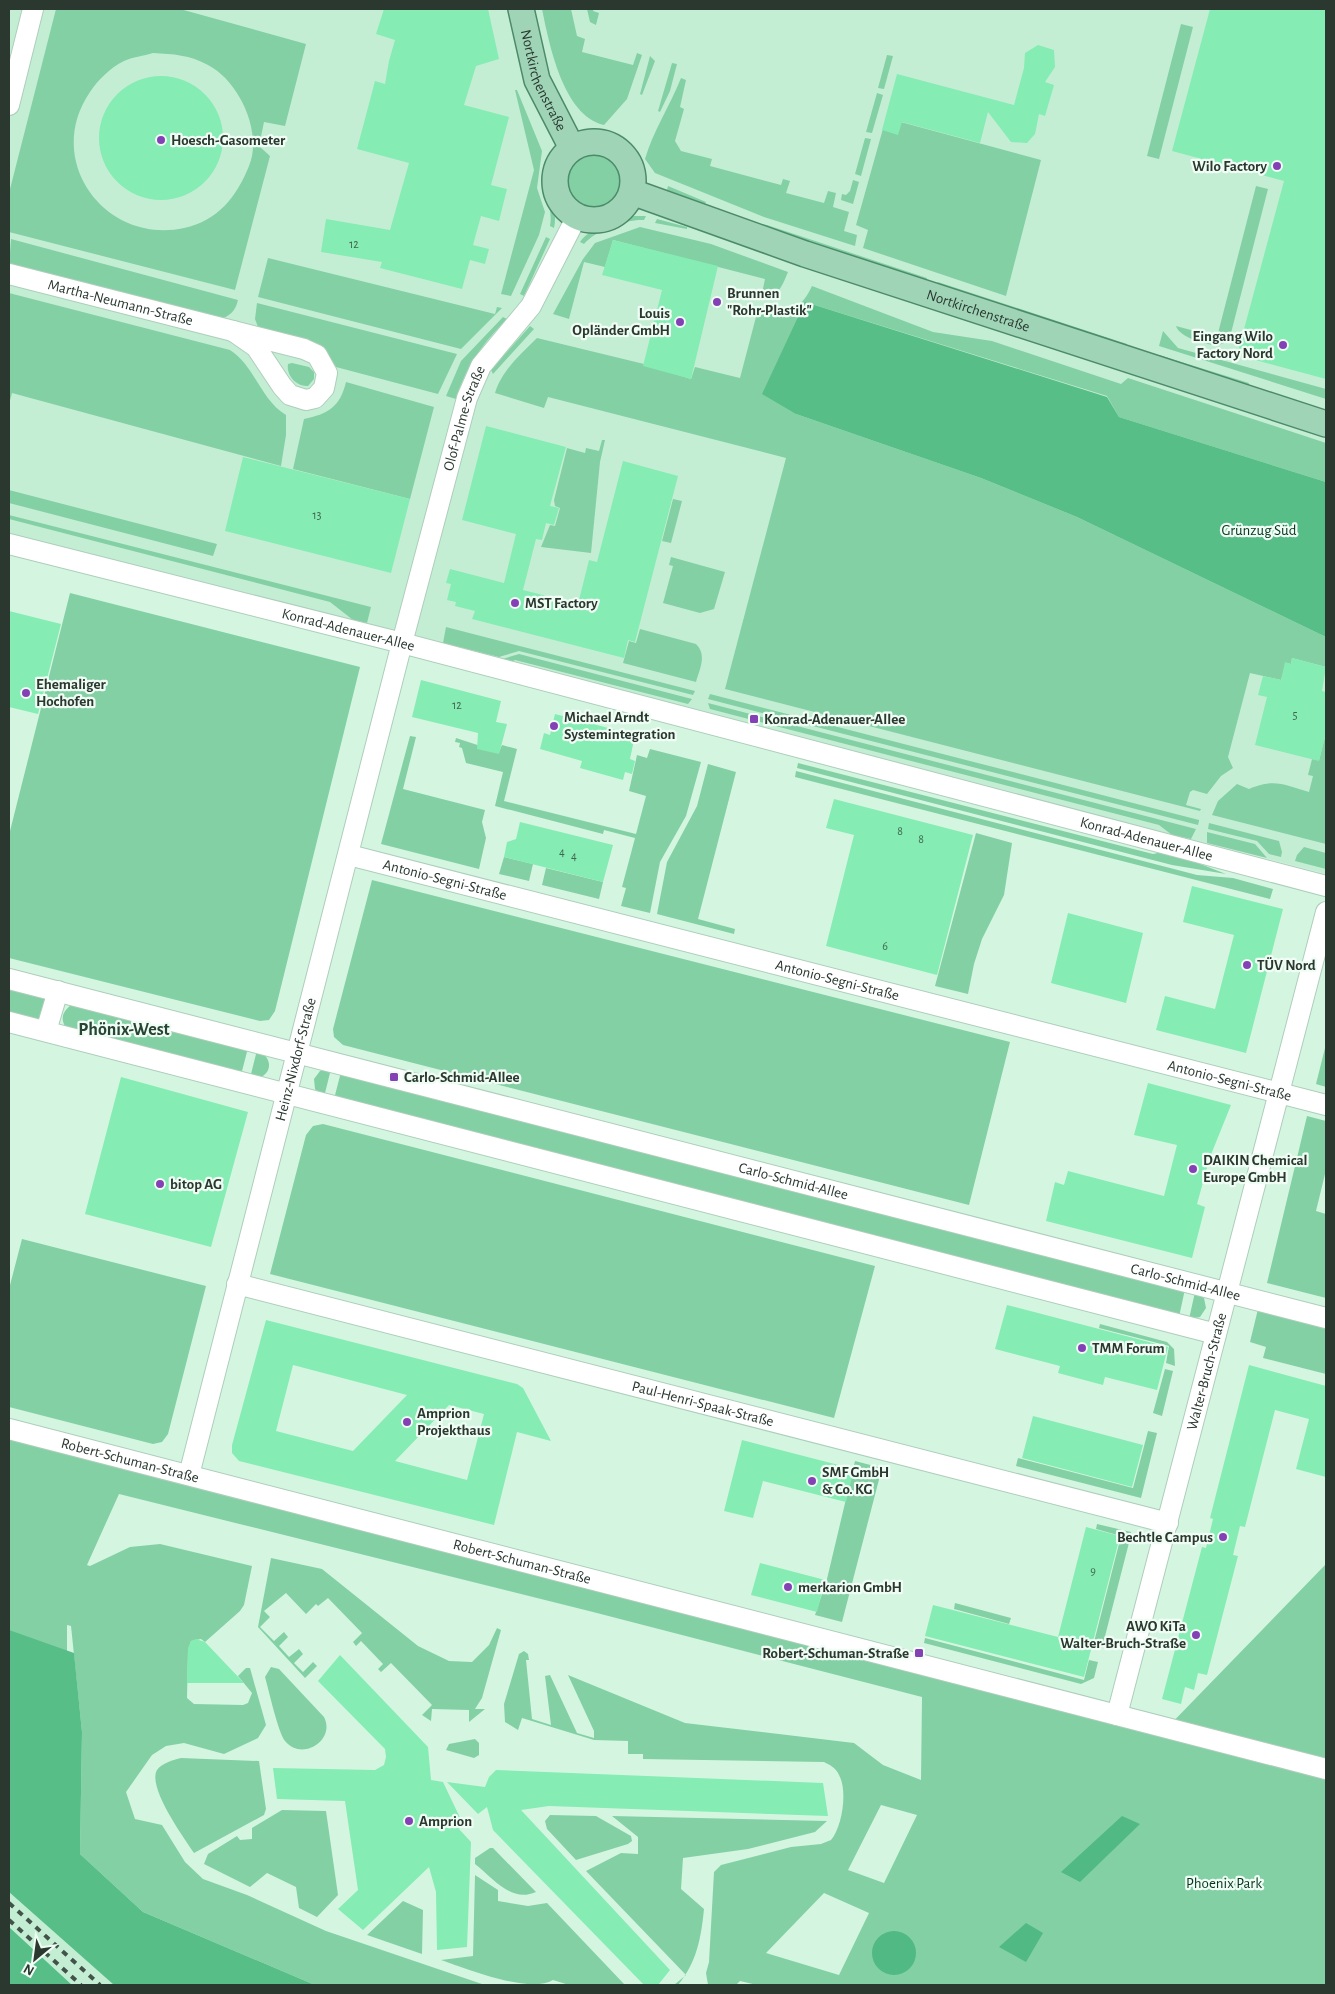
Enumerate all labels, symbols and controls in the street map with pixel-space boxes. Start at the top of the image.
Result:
street label: Nortkirchenstraße [518,28,569,134]
place label: Hoesch-Gasometer [171,133,286,148]
marker: Hoesch-Gasometer [155,134,167,146]
place label: Wilo Factory [1192,159,1267,174]
marker: Wilo Factory [1271,160,1283,172]
house number: 12 [349,238,359,250]
street label: Martha-Neumann-Straße [46,277,194,328]
place label: Brunnen "Rohr-Plastik" [727,286,812,318]
street label: Nortkirchenstraße [925,287,1032,335]
marker: Brunnen "Rohr-Plastik" [711,296,723,308]
place label: Louis Opländer GmbH [572,306,670,338]
marker: Louis Opländer GmbH [674,316,686,328]
place label: Eingang Wilo Factory Nord [1193,329,1273,361]
marker: Eingang Wilo Factory Nord [1277,339,1289,351]
street label: Olof-Palme-Straße [441,364,488,473]
house number: 13 [312,509,322,521]
park label: Grünzug Süd [1222,523,1297,538]
place label: MST Factory [525,596,598,611]
marker: MST Factory [509,597,521,609]
street label: Konrad-Adenauer-Allee [280,606,416,654]
place label: Ehemaliger Hochofen [36,677,107,709]
marker: Ehemaliger Hochofen [20,687,32,699]
house number: 12 [452,699,462,711]
house number: 5 [1292,709,1298,721]
place label: Michael Arndt Systemintegration [564,710,676,742]
place label: Konrad-Adenauer-Allee [764,712,905,727]
marker: Konrad-Adenauer-Allee [748,713,760,725]
marker: Michael Arndt Systemintegration [548,720,560,732]
street label: Konrad-Adenauer-Allee [1078,815,1214,864]
house number: 8 [897,825,903,837]
house number: 8 [918,833,924,845]
house number: 4 [559,846,565,858]
house number: 4 [571,850,577,862]
street label: Antonio-Segni-Straße [381,857,508,903]
house number: 6 [882,940,888,952]
street label: Antonio-Segni-Straße [774,957,901,1003]
place label: TÜV Nord [1257,957,1316,973]
marker: TÜV Nord [1241,959,1253,971]
street label: Heinz-Nixdorf-Straße [273,996,319,1123]
district label: Phönix-West [78,1021,170,1039]
street label: Antonio-Segni-Straße [1166,1058,1293,1104]
place label: Carlo-Schmid-Allee [404,1070,520,1085]
marker: Carlo-Schmid-Allee [388,1071,400,1083]
place label: DAIKIN Chemical Europe GmbH [1203,1153,1308,1185]
street label: Carlo-Schmid-Allee [737,1160,850,1203]
marker: DAIKIN Chemical Europe GmbH [1187,1163,1199,1175]
place label: bitop AG [170,1177,222,1192]
marker: bitop AG [154,1178,166,1190]
street label: Carlo-Schmid-Allee [1129,1261,1242,1304]
street label: Walter-Bruch-Straße [1184,1311,1229,1432]
place label: TMM Forum [1092,1341,1165,1356]
marker: TMM Forum [1076,1342,1088,1354]
street label: Paul-Henri-Spaak-Straße [630,1379,775,1430]
place label: Amprion Projekthaus [417,1406,491,1438]
marker: Amprion Projekthaus [401,1416,413,1428]
street label: Robert-Schuman-Straße [59,1436,200,1486]
place label: SMF GmbH & Co. KG [822,1465,889,1497]
marker: SMF GmbH & Co. KG [806,1475,818,1487]
place label: Bechtle Campus [1117,1530,1213,1545]
marker: Bechtle Campus [1217,1531,1229,1543]
street label: Robert-Schuman-Straße [452,1537,593,1587]
house number: 9 [1090,1565,1096,1577]
place label: merkarion GmbH [798,1580,902,1595]
marker: merkarion GmbH [782,1581,794,1593]
place label: AWO KiTa Walter-Bruch-Straße [1060,1619,1186,1651]
marker: AWO KiTa Walter-Bruch-Straße [1190,1629,1202,1641]
place label: Robert-Schuman-Straße [762,1646,909,1661]
marker: Robert-Schuman-Straße [913,1647,925,1659]
place label: Amprion [419,1814,472,1829]
marker: Amprion [403,1815,415,1827]
park label: Phoenix Park [1186,1876,1262,1891]
north arrow [10,1934,60,1984]
text: N [22,1961,37,1978]

